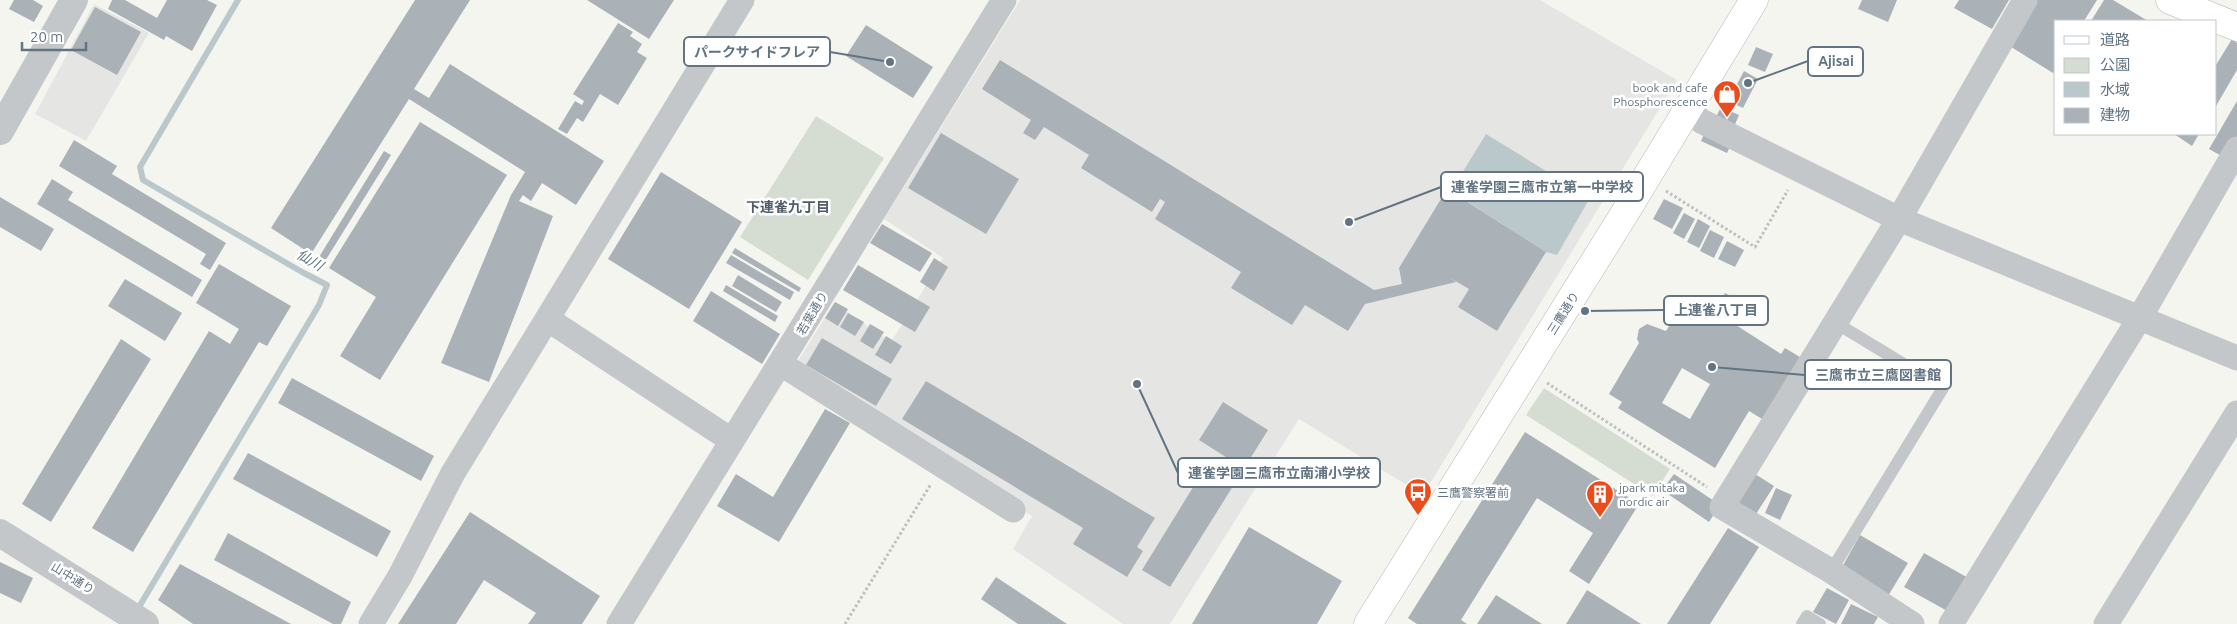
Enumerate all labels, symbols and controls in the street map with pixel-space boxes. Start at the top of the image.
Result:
scale bar [22,20,86,52]
legend [2054,20,2217,135]
text: 20 m [30,28,63,45]
text: 道路 [2100,31,2130,48]
callout: パークサイドフレア [684,37,830,66]
text: パークサイドフレア [694,44,820,60]
callout: Ajisai [1808,47,1863,76]
text: Ajisai [1818,53,1854,69]
text: 公園 [2100,56,2130,73]
shop icon: book and cafe Phosphorescence [1712,79,1742,118]
place label: book and cafe Phosphorescence [1613,81,1708,108]
text: 水域 [2100,81,2130,98]
text: 建物 [2100,106,2130,123]
callout: 連雀学園三鷹市立第一中学校 [1441,172,1643,201]
text: 連雀学園三鷹市立第一中学校 [1451,179,1633,195]
district label: 下連雀九丁目 [746,199,830,215]
water label: 仙川 [294,246,328,275]
street label: 若葉通り [794,289,830,337]
street label: 三鷹通り [1545,289,1581,337]
callout: 上連雀八丁目 [1664,296,1768,325]
text: 上連雀八丁目 [1674,302,1758,318]
callout: 三鷹市立三鷹図書館 [1805,360,1951,389]
text: 三鷹市立三鷹図書館 [1815,367,1941,383]
callout: 連雀学園三鷹市立南浦小学校 [1178,458,1380,487]
text: 連雀学園三鷹市立南浦小学校 [1188,465,1370,481]
bus stop icon: 三鷹警察署前 [1403,477,1433,516]
building icon: jpark mitaka nordic air [1585,479,1615,518]
place label: jpark mitaka nordic air [1618,481,1685,508]
place label: 三鷹警察署前 [1437,486,1509,499]
street label: 山中通り [49,560,97,596]

